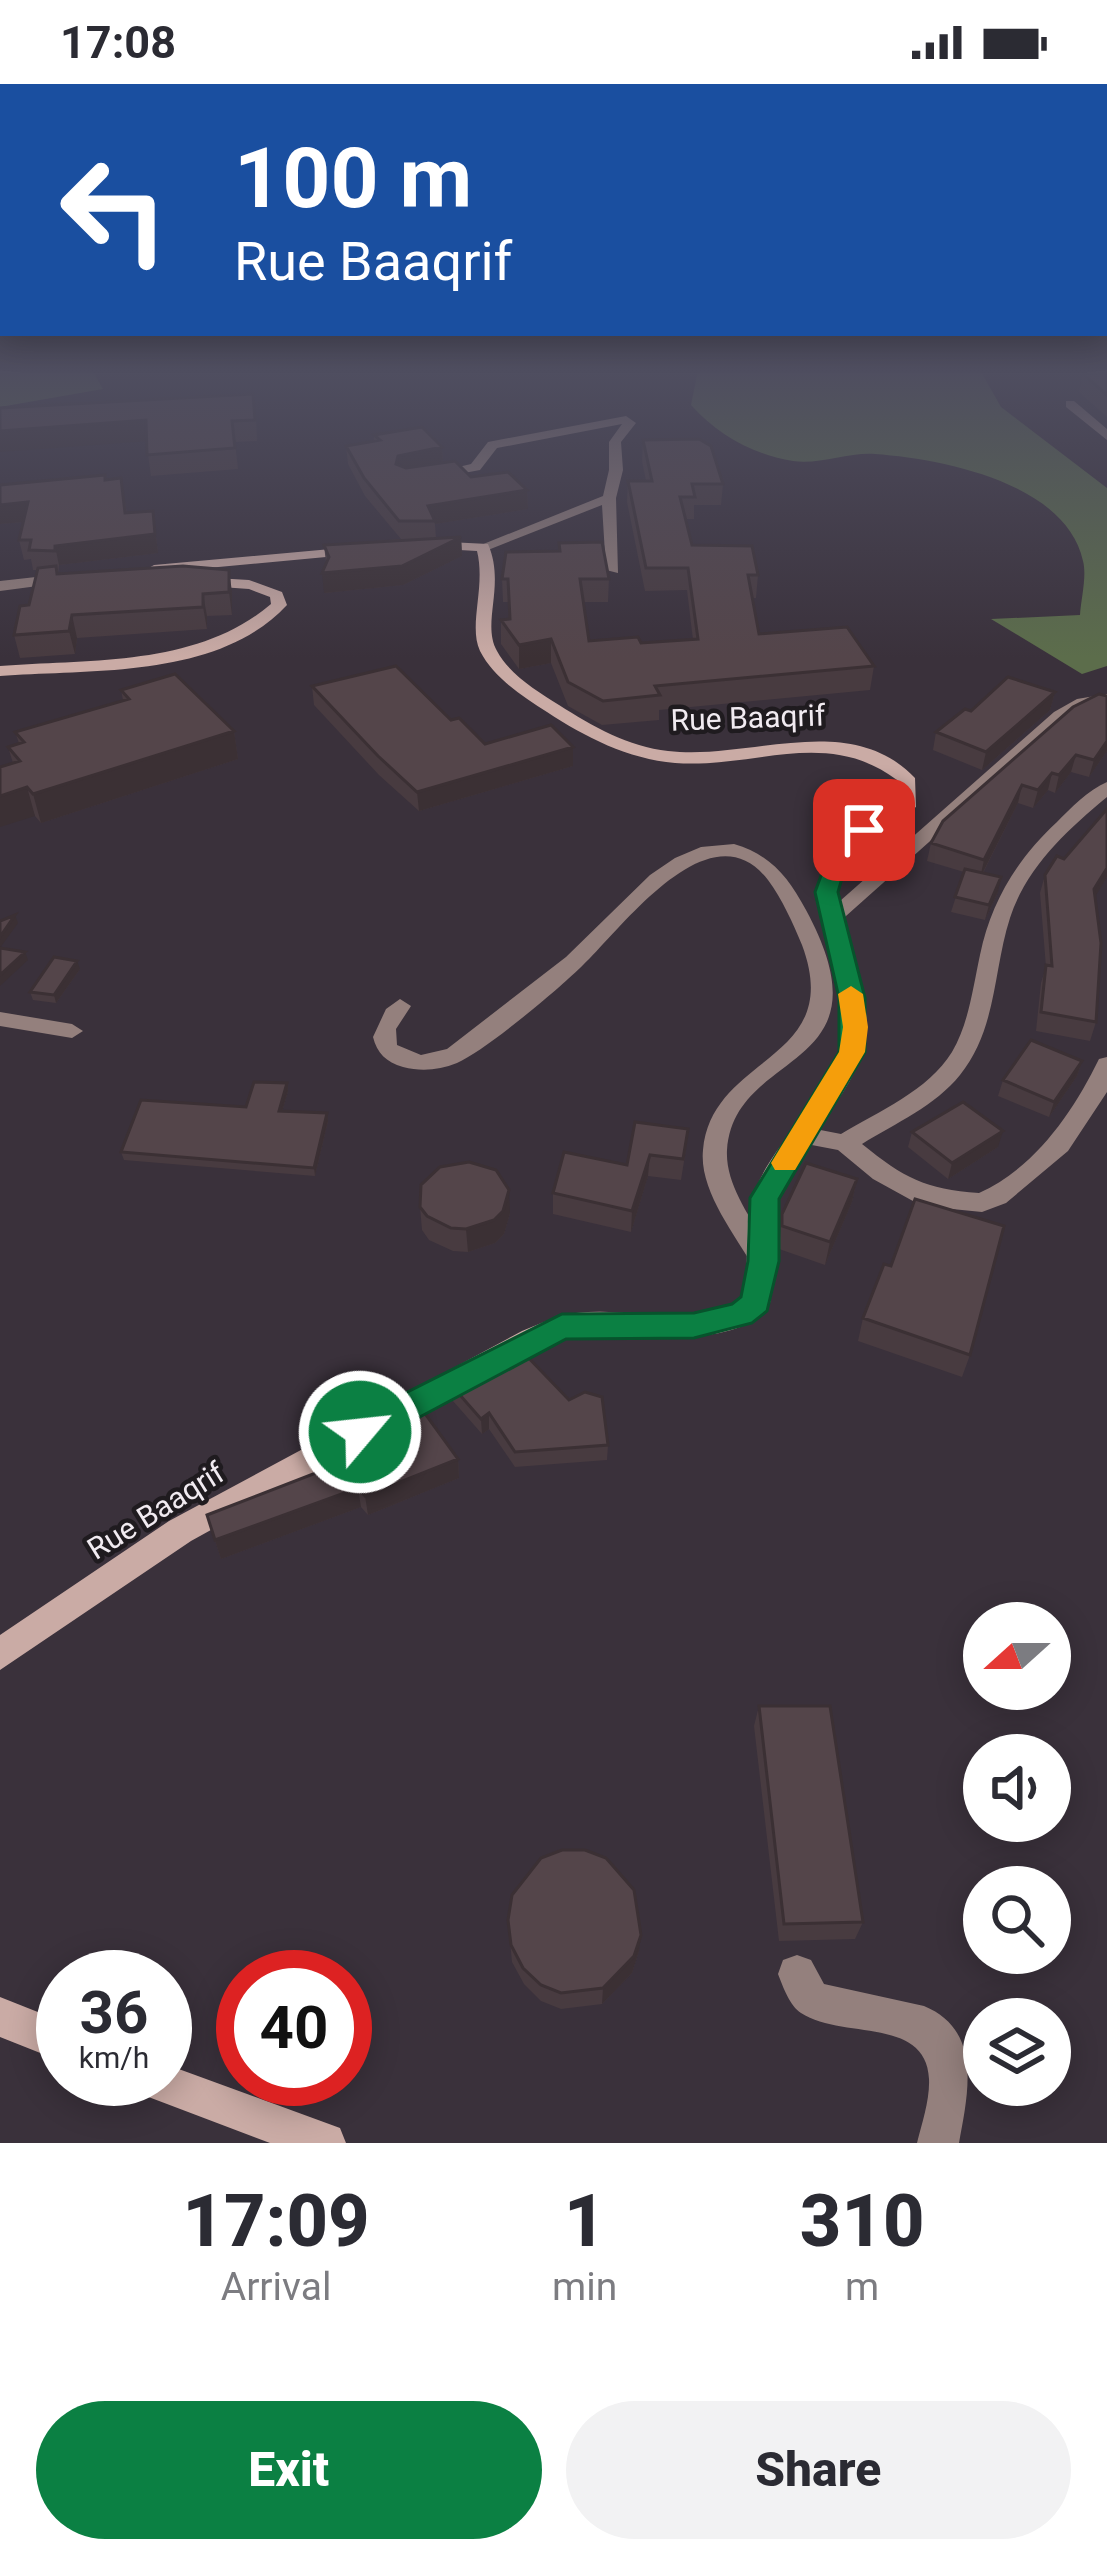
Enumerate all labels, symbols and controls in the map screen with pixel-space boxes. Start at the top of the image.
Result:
text: 17:08 [60,16,176,69]
text: 100 m [234,129,472,228]
icon: left [36,132,192,288]
text: Rue Baaqrif [234,230,512,293]
street label: Rue Baaqrif [670,697,826,738]
pin [813,779,915,881]
icon: arrive [831,797,897,863]
position arrow [297,1369,423,1495]
street label: Rue Baaqrif [81,1454,231,1566]
north arrow [963,1602,1071,1710]
map controls [963,1602,1071,2106]
button: sound [963,1734,1071,1842]
button: search [963,1866,1071,1974]
speed limit sign: 40 [216,1950,372,2106]
text: 36 [80,1977,148,2048]
button: layers [963,1998,1071,2106]
text: km/h [79,2040,149,2075]
text: 17:09 [183,2179,370,2264]
text: 1 [564,2179,605,2264]
text: 310 [800,2179,924,2264]
text: Arrival [221,2264,331,2310]
text: min [552,2264,617,2310]
text: m [845,2264,879,2310]
button: Exit [36,2401,542,2539]
button: Share [566,2401,1071,2539]

